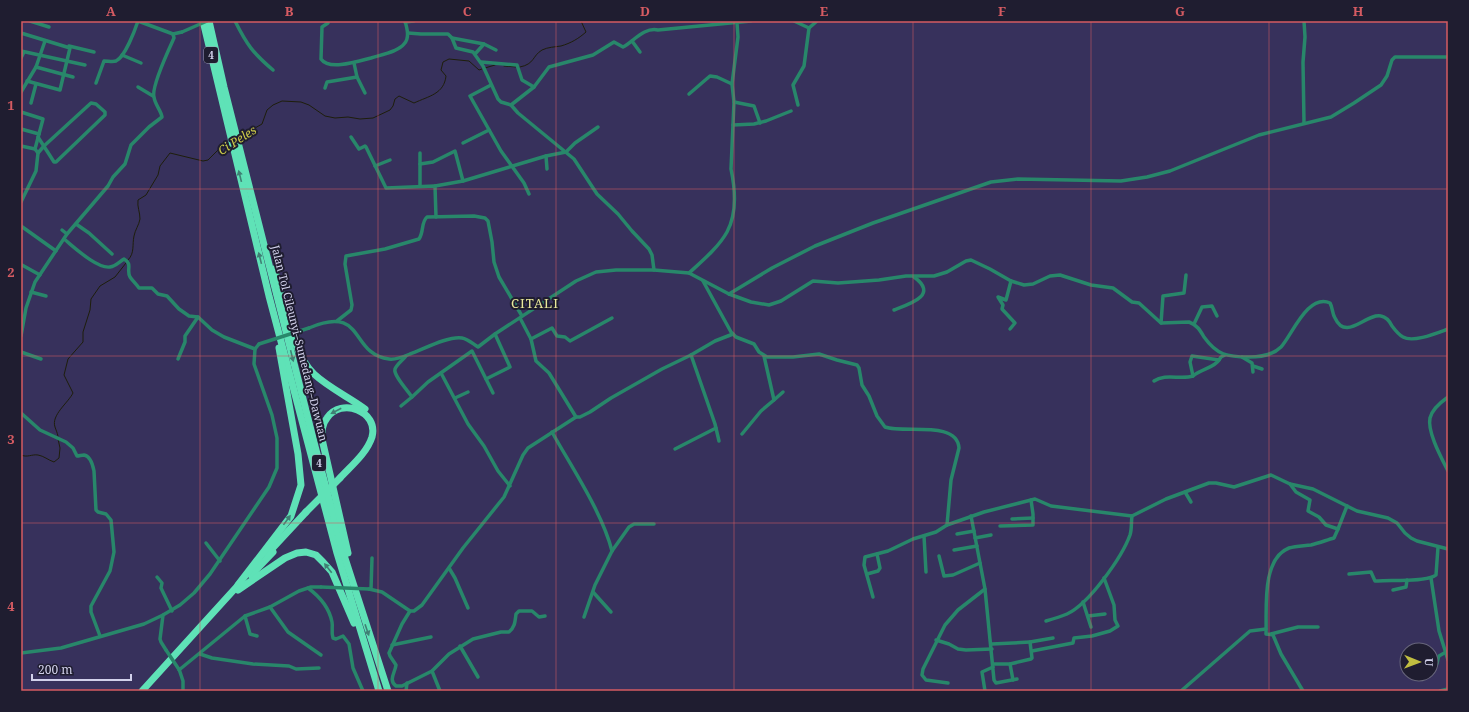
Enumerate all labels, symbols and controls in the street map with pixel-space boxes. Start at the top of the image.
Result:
text: A [106,2,116,20]
text: B [285,2,294,20]
text: C [463,2,472,20]
text: D [640,2,650,20]
text: E [820,2,829,20]
text: F [998,2,1006,20]
text: G [1175,2,1185,20]
text: H [1353,2,1364,20]
road number: 4 [204,47,218,63]
text: 1 [7,96,15,114]
water label: Ci Peles [214,121,260,159]
one-way arrow [236,169,242,182]
street label: Jalan Tol Cileunyi–Sumedang–Dawuan [268,242,332,443]
one-way arrow [256,252,262,265]
text: 2 [7,263,15,281]
district label: CITALI [511,294,559,312]
one-way arrow [289,350,295,362]
one-way arrow [330,408,342,415]
text: 3 [7,430,15,448]
road number: 4 [312,455,326,471]
one-way arrow [283,515,291,526]
one-way arrow [324,562,332,573]
text: 4 [7,597,15,615]
one-way arrow [365,624,371,636]
north arrow [1399,642,1439,682]
scale bar [32,656,131,682]
text: U [1422,658,1437,667]
text: 200 m [38,661,73,678]

